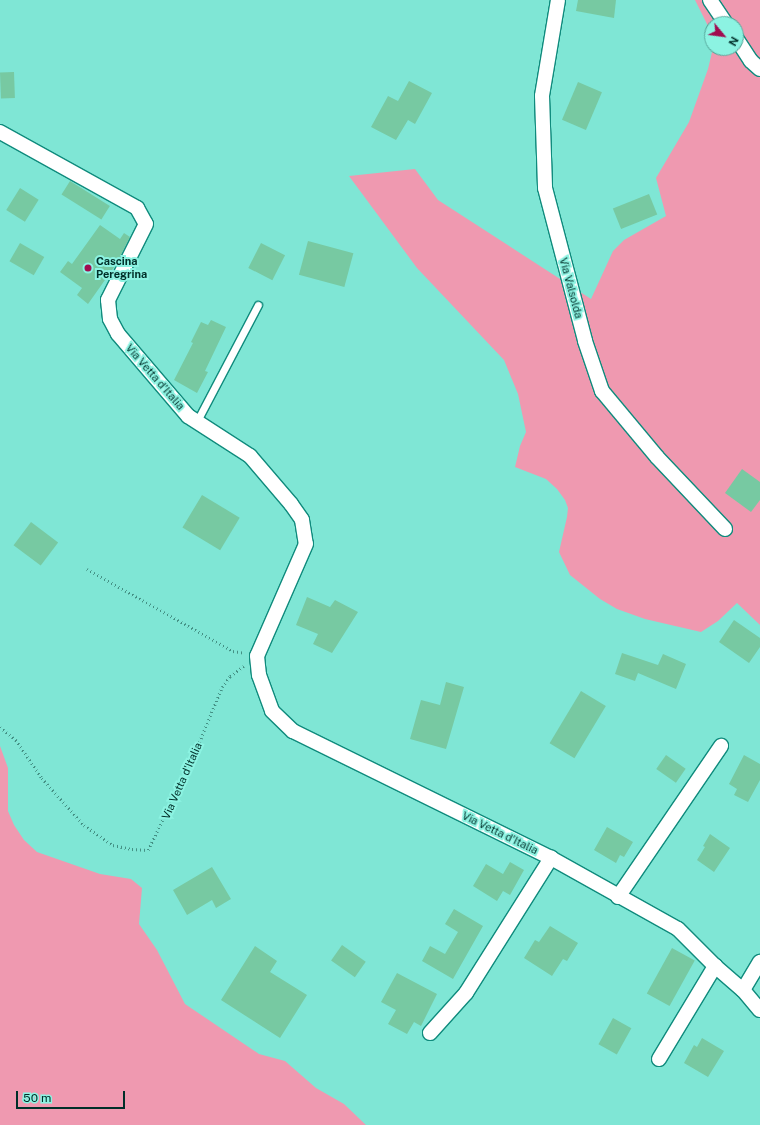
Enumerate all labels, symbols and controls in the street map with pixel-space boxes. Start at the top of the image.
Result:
north arrow [704,16,744,56]
text: N [726,35,741,48]
place label: Cascina Peregrina [96,255,147,281]
street label: Via Valsolda [557,256,585,320]
marker: Cascina Peregrina [83,263,93,273]
street label: Via Vetta d'Italia [123,341,187,413]
street label: Via Vetta d'Italia [159,740,205,822]
street label: Via Vetta d'Italia [460,809,540,857]
scale bar [18,1083,127,1109]
text: 50 m [23,1091,51,1105]

